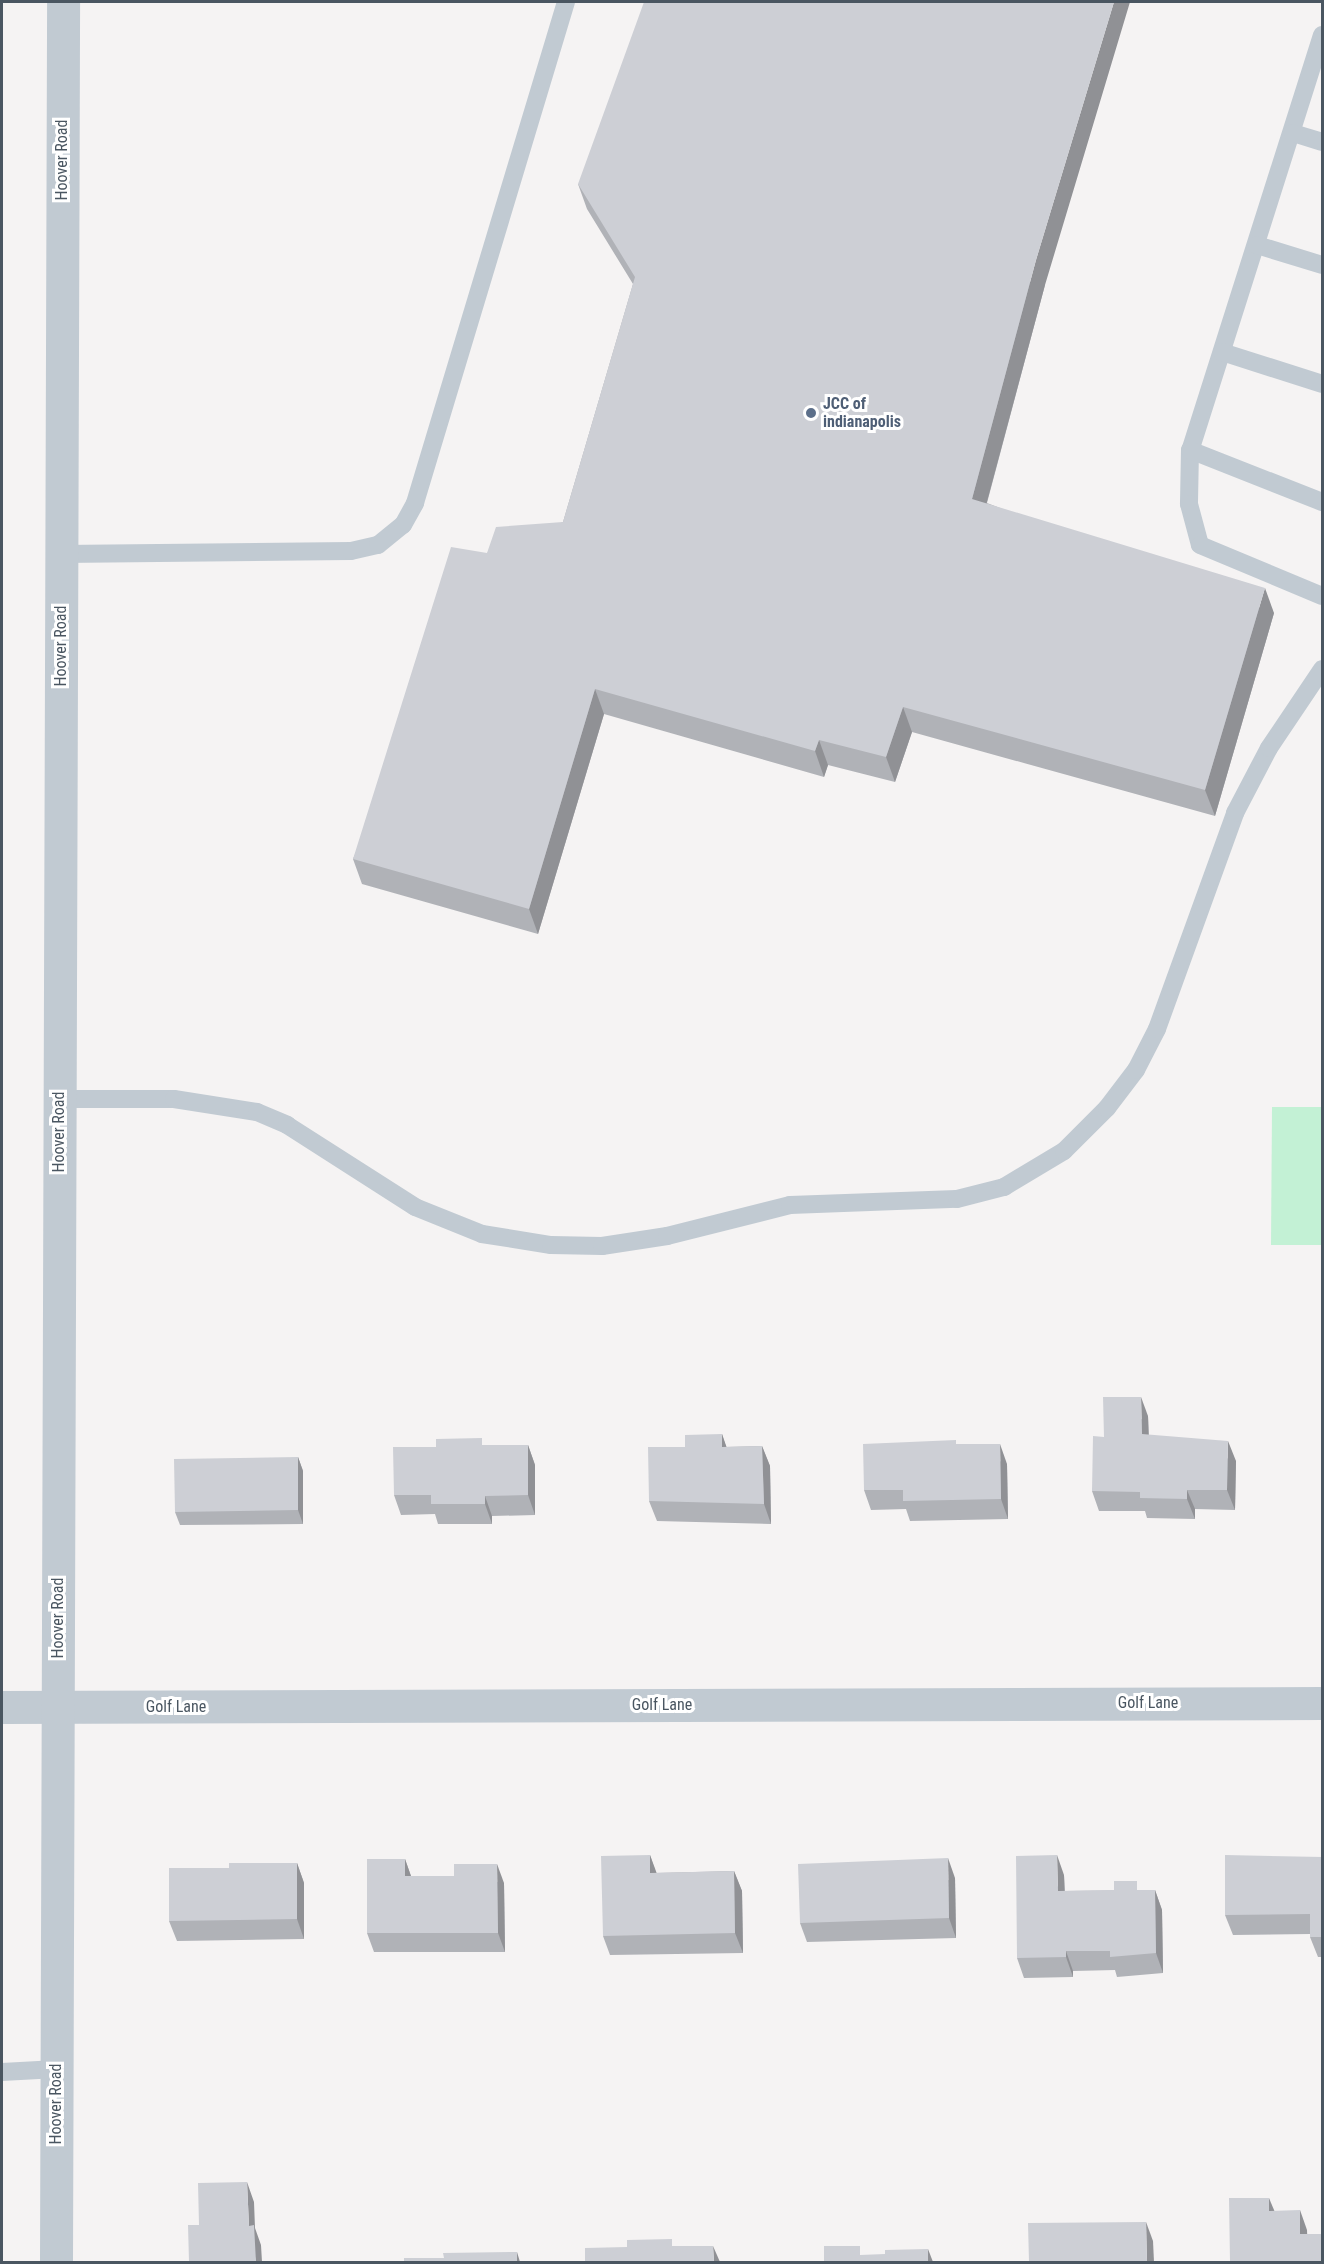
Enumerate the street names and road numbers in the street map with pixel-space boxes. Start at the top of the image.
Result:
street label: Hoover Road [52,120,72,200]
street label: Hoover Road [51,606,71,686]
street label: Hoover Road [49,1092,69,1172]
street label: Hoover Road [48,1578,68,1658]
street label: Golf Lane [1118,1693,1178,1713]
street label: Golf Lane [632,1695,692,1715]
street label: Golf Lane [146,1697,206,1717]
street label: Hoover Road [46,2064,66,2144]

